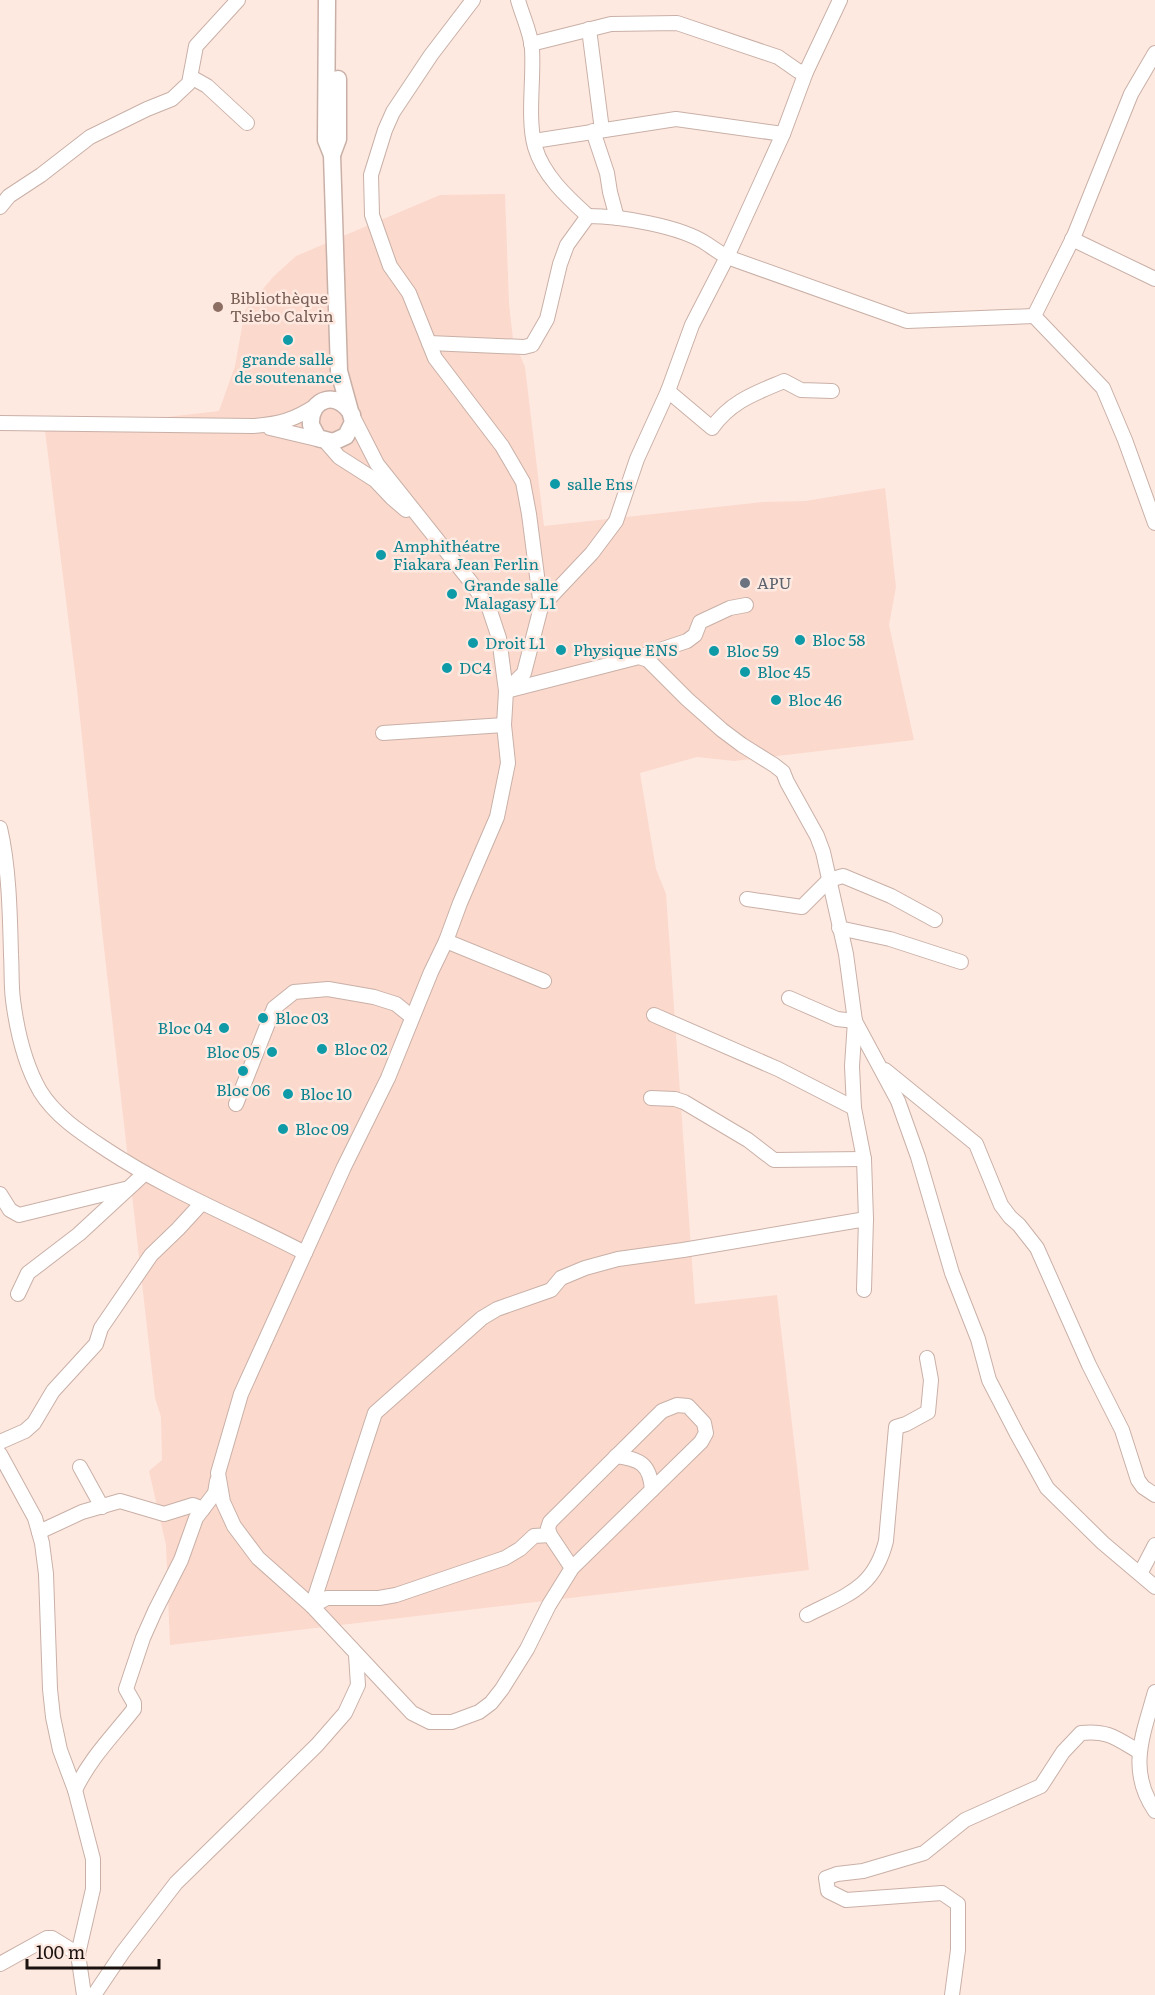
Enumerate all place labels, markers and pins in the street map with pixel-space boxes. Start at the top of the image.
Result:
place label: Bibliothèque Tsiebo Calvin [230,285,334,327]
marker: Bibliothèque Tsiebo Calvin [211,300,225,314]
marker: grande salle de soutenance [281,333,295,347]
place label: grande salle de soutenance [234,346,342,388]
place label: salle Ens [567,471,633,495]
marker: salle Ens [548,477,562,491]
place label: Amphithéatre Fiakara Jean Ferlin [393,533,539,575]
marker: Amphithéatre Fiakara Jean Ferlin [374,548,388,562]
place label: APU [757,570,791,594]
place label: Grande salle Malagasy L1 [464,572,558,614]
marker: APU [738,576,752,590]
marker: Grande salle Malagasy L1 [445,587,459,601]
place label: Bloc 58 [812,627,865,651]
place label: Droit L1 [485,630,546,654]
marker: Bloc 58 [793,633,807,647]
marker: Droit L1 [466,636,480,650]
place label: Physique ENS [573,637,678,661]
place label: Bloc 59 [726,638,779,662]
marker: Physique ENS [554,643,568,657]
marker: Bloc 59 [707,644,721,658]
place label: DC4 [459,655,491,679]
place label: Bloc 45 [757,659,810,683]
marker: DC4 [440,661,454,675]
marker: Bloc 45 [738,665,752,679]
place label: Bloc 46 [788,687,842,711]
marker: Bloc 46 [769,693,783,707]
place label: Bloc 03 [275,1005,329,1029]
marker: Bloc 03 [256,1011,270,1025]
place label: Bloc 04 [158,1015,212,1039]
marker: Bloc 04 [217,1021,231,1035]
place label: Bloc 02 [334,1036,388,1060]
place label: Bloc 05 [206,1039,260,1063]
marker: Bloc 02 [315,1042,329,1056]
marker: Bloc 05 [265,1045,279,1059]
marker: Bloc 06 [236,1064,250,1078]
place label: Bloc 06 [216,1077,270,1101]
place label: Bloc 10 [300,1081,352,1105]
marker: Bloc 10 [281,1087,295,1101]
place label: Bloc 09 [295,1116,349,1140]
marker: Bloc 09 [276,1122,290,1136]

